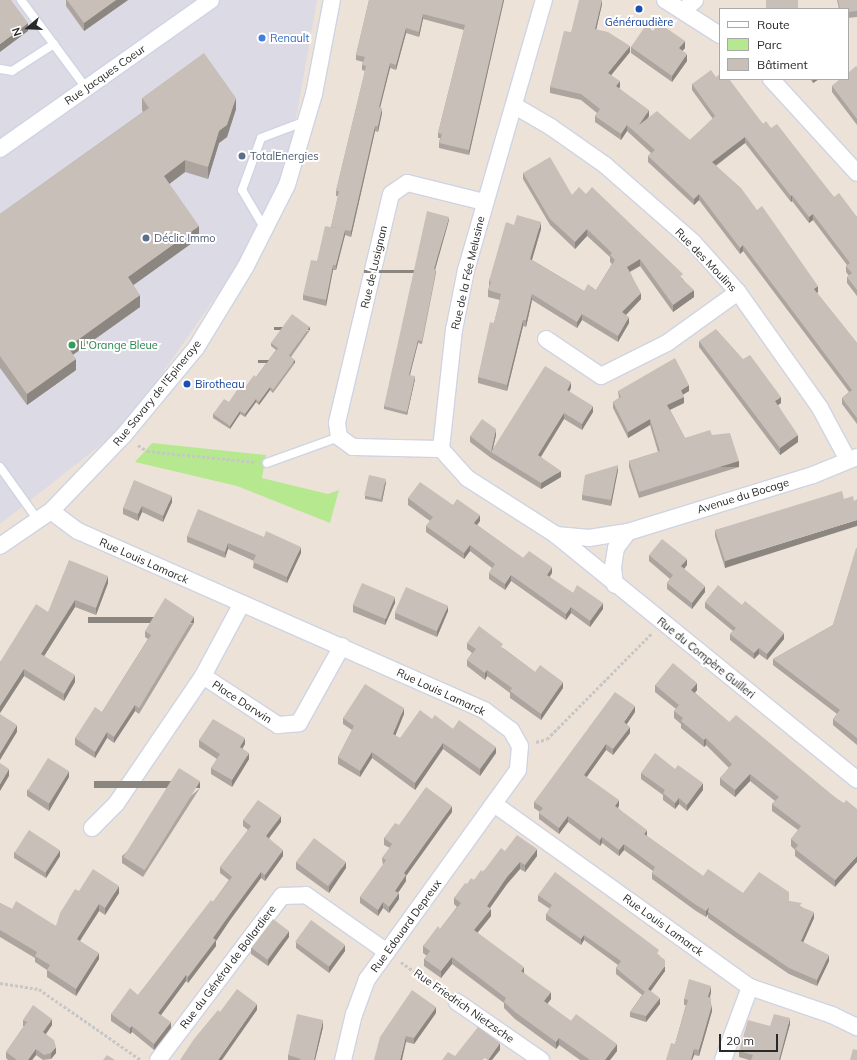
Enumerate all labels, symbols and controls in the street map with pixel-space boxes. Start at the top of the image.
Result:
marker: Généraudière [634,4,644,14]
north arrow [8,8,48,48]
legend [719,8,849,80]
place label: Généraudière [605,15,673,29]
text: Route [757,17,790,32]
text: N [9,26,25,38]
place label: Renault [270,31,309,45]
marker: Renault [257,33,267,43]
text: Parc [757,37,782,52]
street label: Rue Jacques Coeur [62,42,148,108]
text: Bâtiment [757,57,808,72]
place label: TotalEnergies [250,149,319,163]
marker: TotalEnergies [237,151,247,161]
street label: Rue de la Fée Melusine [449,215,487,331]
street label: Rue de Lusignan [358,224,390,310]
street label: Rue des Moulins [672,226,740,294]
place label: Déclic Immo [154,231,216,245]
marker: Déclic Immo [141,233,151,243]
street label: Rue Savary de l'Epineraye [110,337,204,449]
place label: L'Orange Bleue [80,338,158,352]
marker: L'Orange Bleue [67,340,77,350]
place label: Birotheau [195,377,244,391]
marker: Birotheau [182,379,192,389]
street label: Avenue du Bocage [695,476,791,516]
street label: Rue Louis Lamarck [97,535,191,587]
street label: Rue du Compère Guilleri [654,615,758,701]
street label: Rue Louis Lamarck [395,666,487,718]
street label: Place Darwin [210,678,274,726]
street label: Rue Edouard Depreux [368,877,444,975]
street label: Rue Louis Lamarck [620,891,706,959]
street label: Rue du Général de Bollardiere [177,903,279,1031]
street label: Rue Friedrich Nietzsche [411,966,517,1046]
scale bar [721,1026,780,1052]
text: 20 m [726,1033,754,1048]

